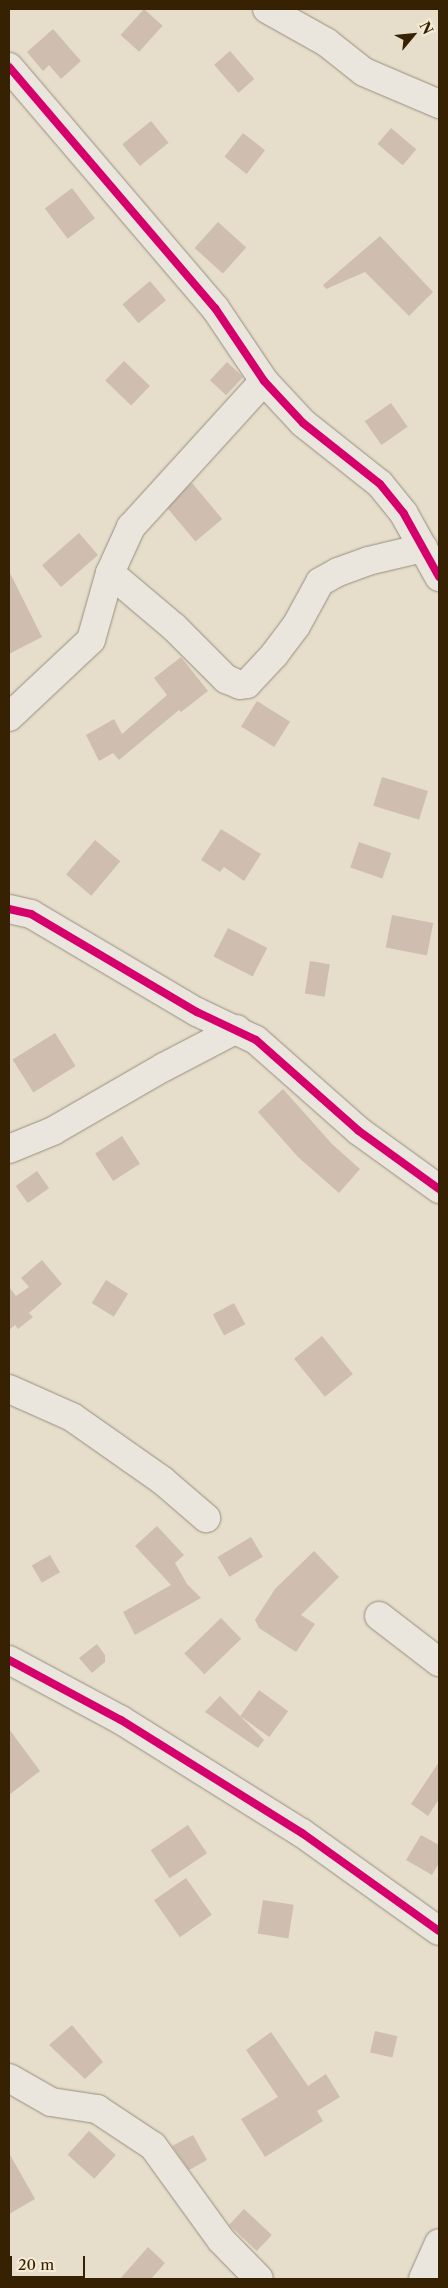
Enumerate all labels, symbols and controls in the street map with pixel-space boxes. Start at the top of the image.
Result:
north arrow [388,10,438,60]
text: N [415,18,437,38]
scale bar [12,2246,88,2278]
text: 20 m [18,2255,54,2274]

